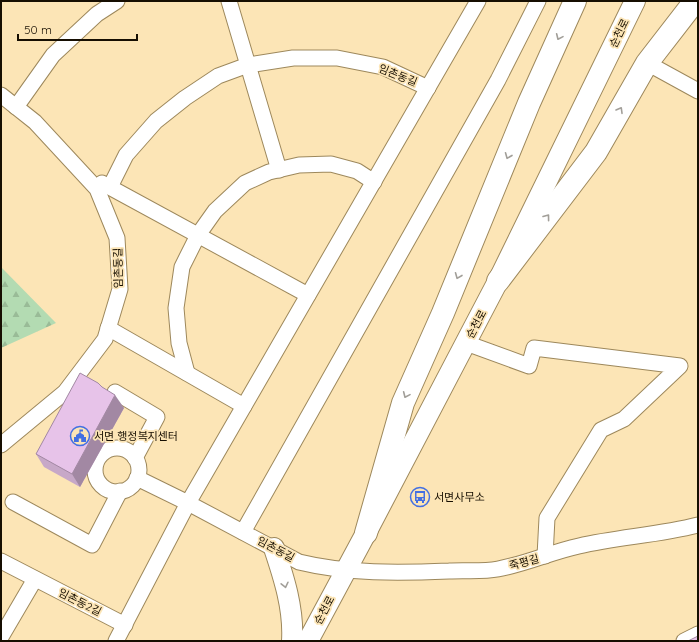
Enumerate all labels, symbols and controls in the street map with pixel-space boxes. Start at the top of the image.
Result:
scale bar [18,16,137,42]
street label: 순천로 [606,16,632,50]
text: 50 m [24,22,52,37]
one-way arrow [556,32,564,40]
street label: 임촌동길 [377,61,419,89]
one-way arrow [616,107,623,114]
one-way arrow [504,152,512,159]
one-way arrow [542,214,549,221]
street label: 임촌동길 [111,248,125,288]
one-way arrow [455,272,463,280]
street label: 순천로 [463,307,489,341]
one-way arrow [403,391,411,399]
public building icon: 서면 행정복지센터 [69,425,91,447]
place label: 서면 행정복지센터 [94,429,178,443]
bus stop icon: 서면사무소 [409,486,431,508]
place label: 서면사무소 [434,490,485,504]
street label: 임촌동길 [255,533,297,565]
street label: 죽평길 [508,551,540,573]
one-way arrow [281,582,289,588]
street label: 임촌동2길 [56,585,104,619]
street label: 순천로 [311,593,337,627]

